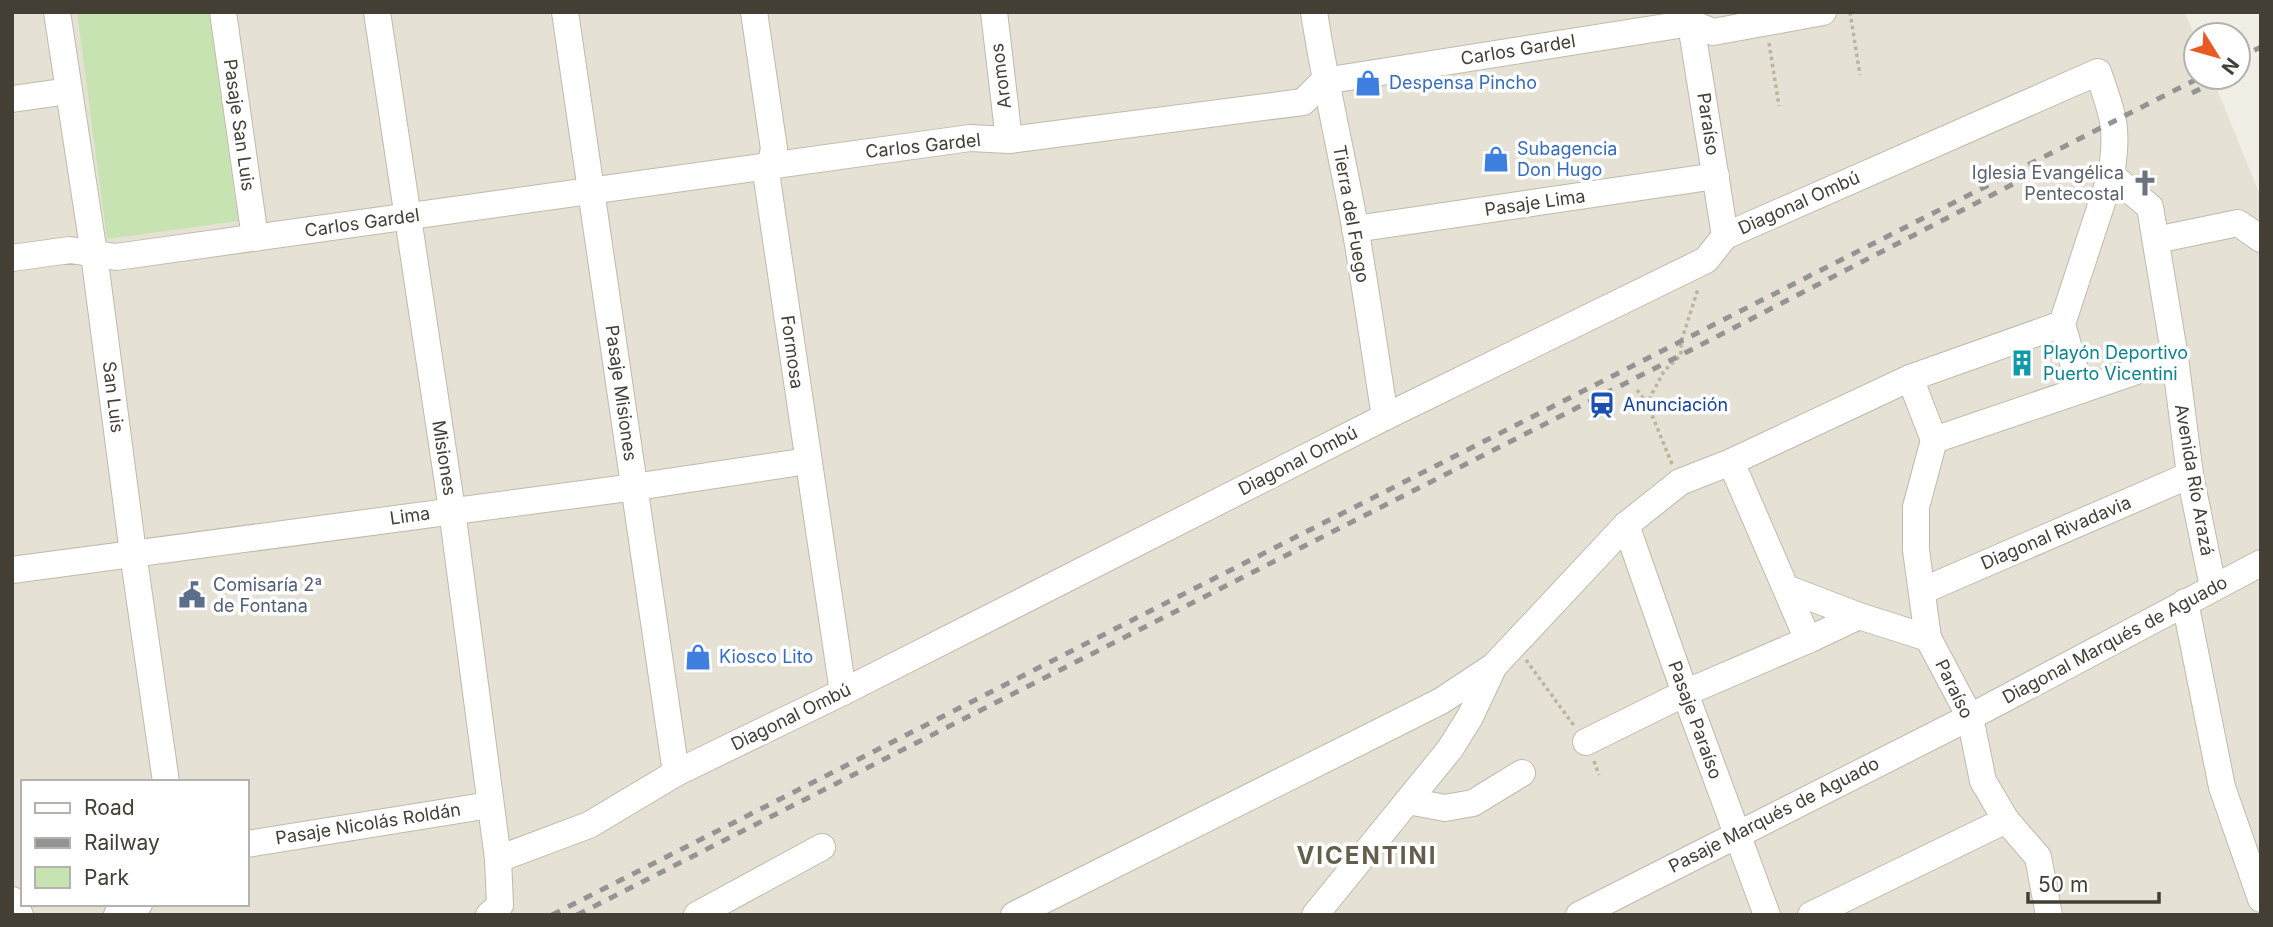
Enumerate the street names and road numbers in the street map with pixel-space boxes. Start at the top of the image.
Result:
street label: Carlos Gardel [1459,30,1577,69]
street label: Aromos [986,42,1015,110]
street label: Pasaje San Luis [220,58,259,192]
street label: Paraíso [1693,91,1724,157]
street label: Carlos Gardel [864,129,982,162]
street label: Tierra del Fuego [1329,143,1374,284]
street label: Diagonal Ombú [1735,166,1863,239]
street label: Pasaje Lima [1483,185,1587,220]
street label: Carlos Gardel [303,204,421,241]
street label: Formosa [777,314,808,390]
street label: Pasaje Misiones [602,324,641,462]
street label: San Luis [99,360,128,434]
street label: Avenida Río Arazá [2171,402,2218,557]
street label: Misiones [428,419,461,497]
street label: Diagonal Ombú [1235,422,1361,500]
street label: Diagonal Rivadavia [1978,491,2134,574]
street label: Lima [388,502,431,529]
street label: Diagonal Marqués de Aguado [1999,571,2231,708]
street label: Paraíso [1931,656,1978,722]
street label: Pasaje Paraíso [1664,658,1727,782]
street label: Diagonal Ombú [727,678,854,755]
street label: Pasaje Marqués de Aguado [1665,752,1882,877]
street label: Pasaje Nicolás Roldán [274,798,462,849]

